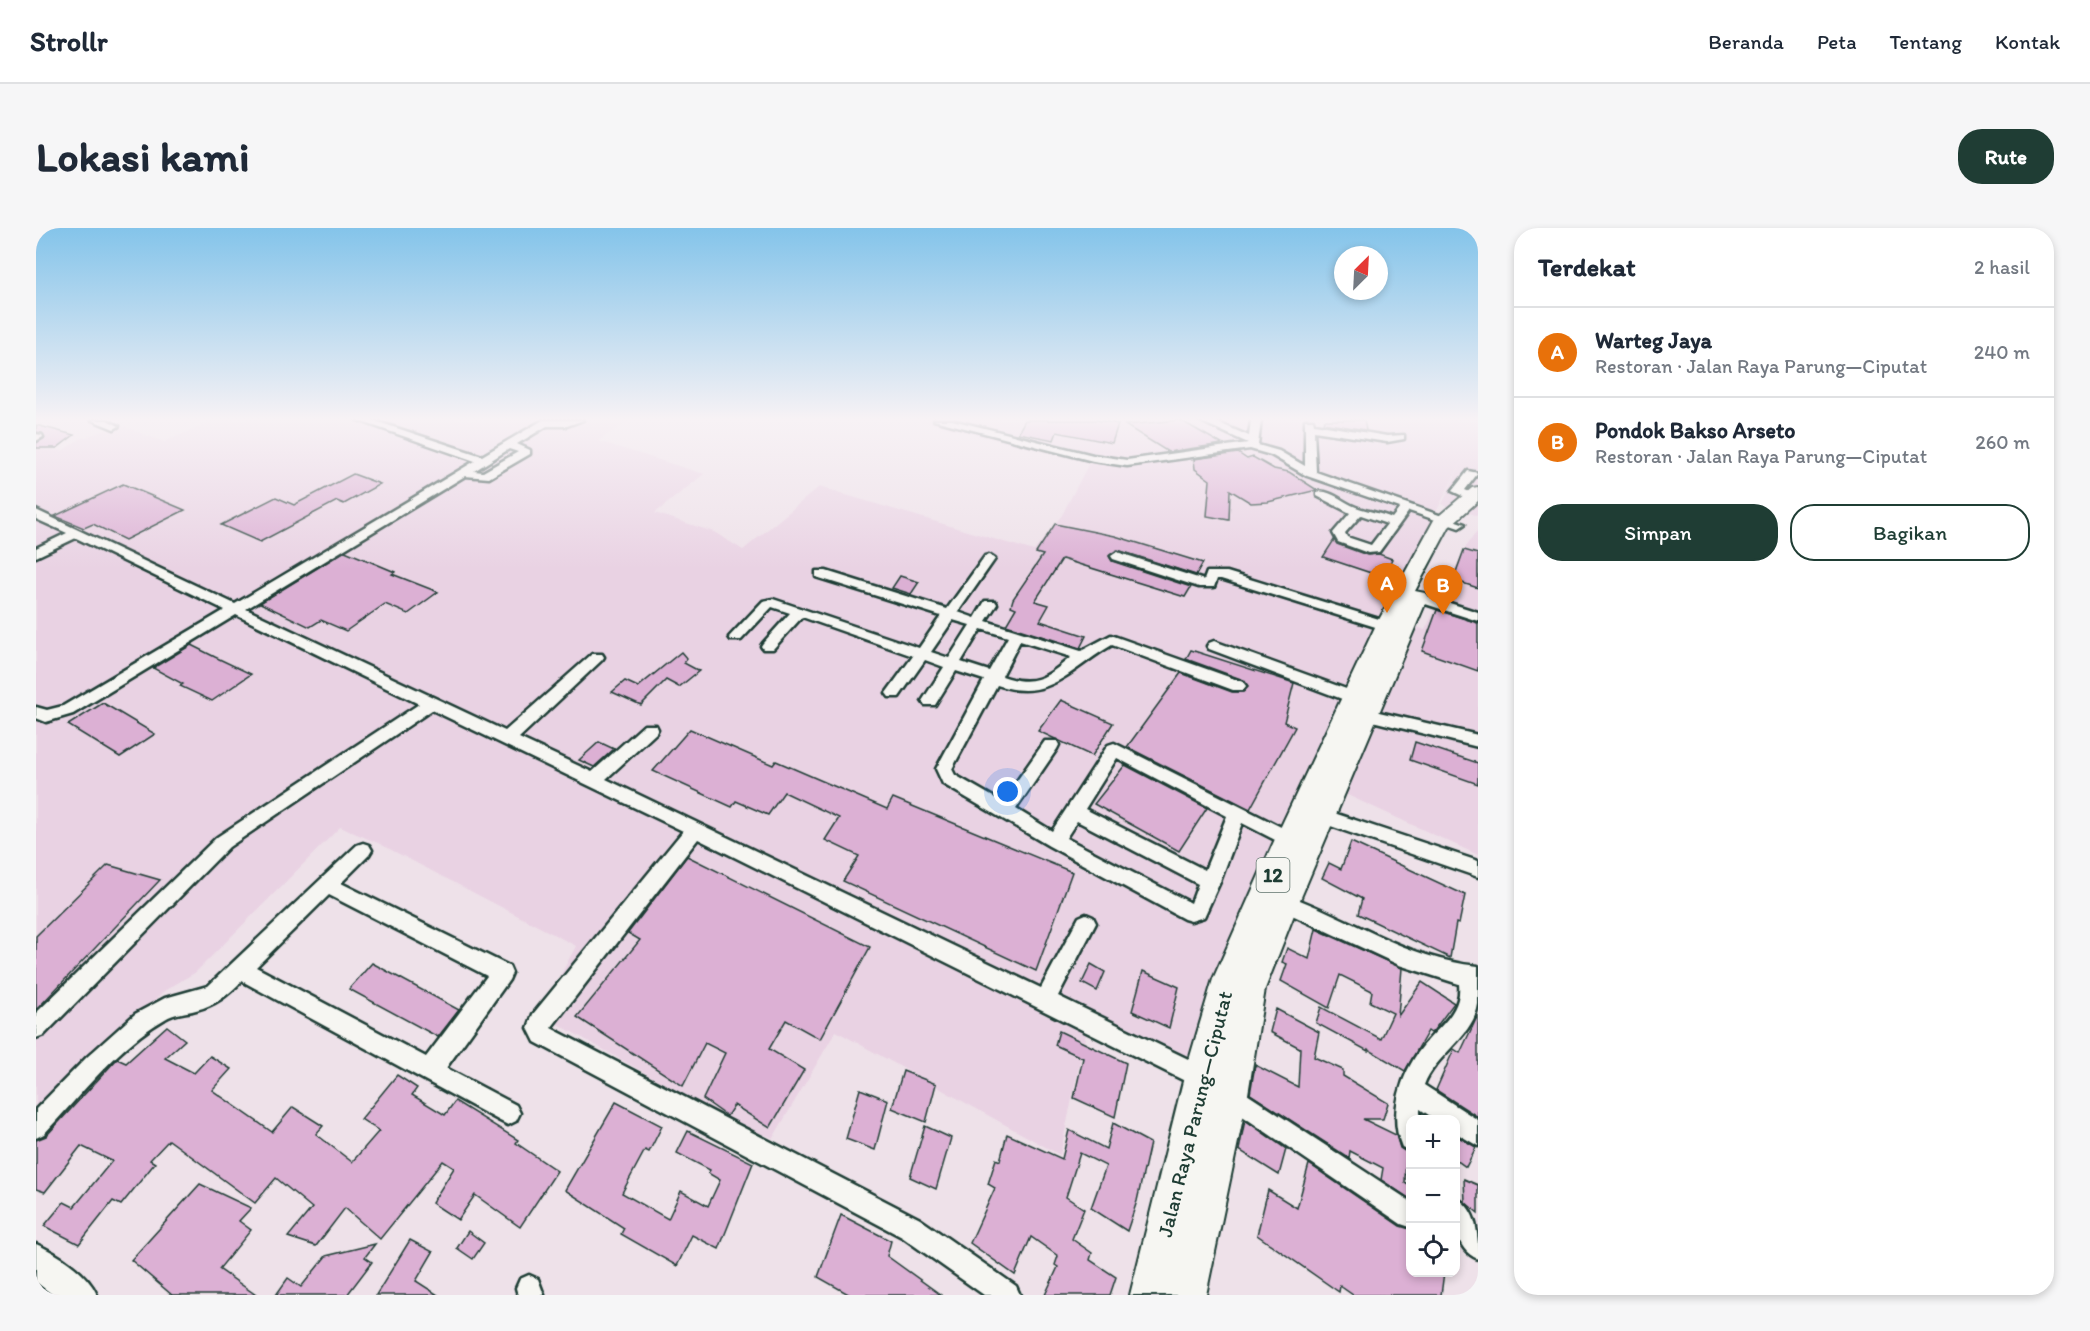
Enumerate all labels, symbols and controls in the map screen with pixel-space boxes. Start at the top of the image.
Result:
text: Strollr [30,24,108,58]
text: Beranda [1708,29,1784,54]
text: Peta [1817,29,1857,54]
text: Tentang [1890,29,1962,54]
text: Kontak [1995,29,2060,54]
button: Rute [1958,129,2054,184]
text: Lokasi kami [36,131,250,182]
north arrow [1334,246,1388,300]
text: Terdekat [1538,251,1636,283]
text: 2 hasil [1974,255,2030,279]
text: Warteg Jaya [1595,327,1712,354]
text: A [1551,340,1564,364]
text: 240 m [1974,340,2030,364]
text: Restoran · Jalan Raya Parung—Ciputat [1595,354,1927,378]
text: Pondok Bakso Arseto [1595,417,1795,444]
text: B [1551,430,1564,454]
text: 260 m [1975,430,2030,454]
text: Restoran · Jalan Raya Parung—Ciputat [1595,444,1927,468]
button: Simpan [1538,504,1778,561]
button: Bagikan [1790,504,2030,561]
pin: A [1368,564,1406,613]
pin: B [1424,566,1462,615]
your location [993,777,1022,806]
road number: 12 [1256,858,1290,892]
street label: Jalan Raya Parung—Ciputat [1152,988,1237,1240]
map controls [1406,1115,1460,1277]
button: + [1406,1115,1460,1169]
button: − [1406,1169,1460,1223]
button: locate [1406,1223,1460,1277]

